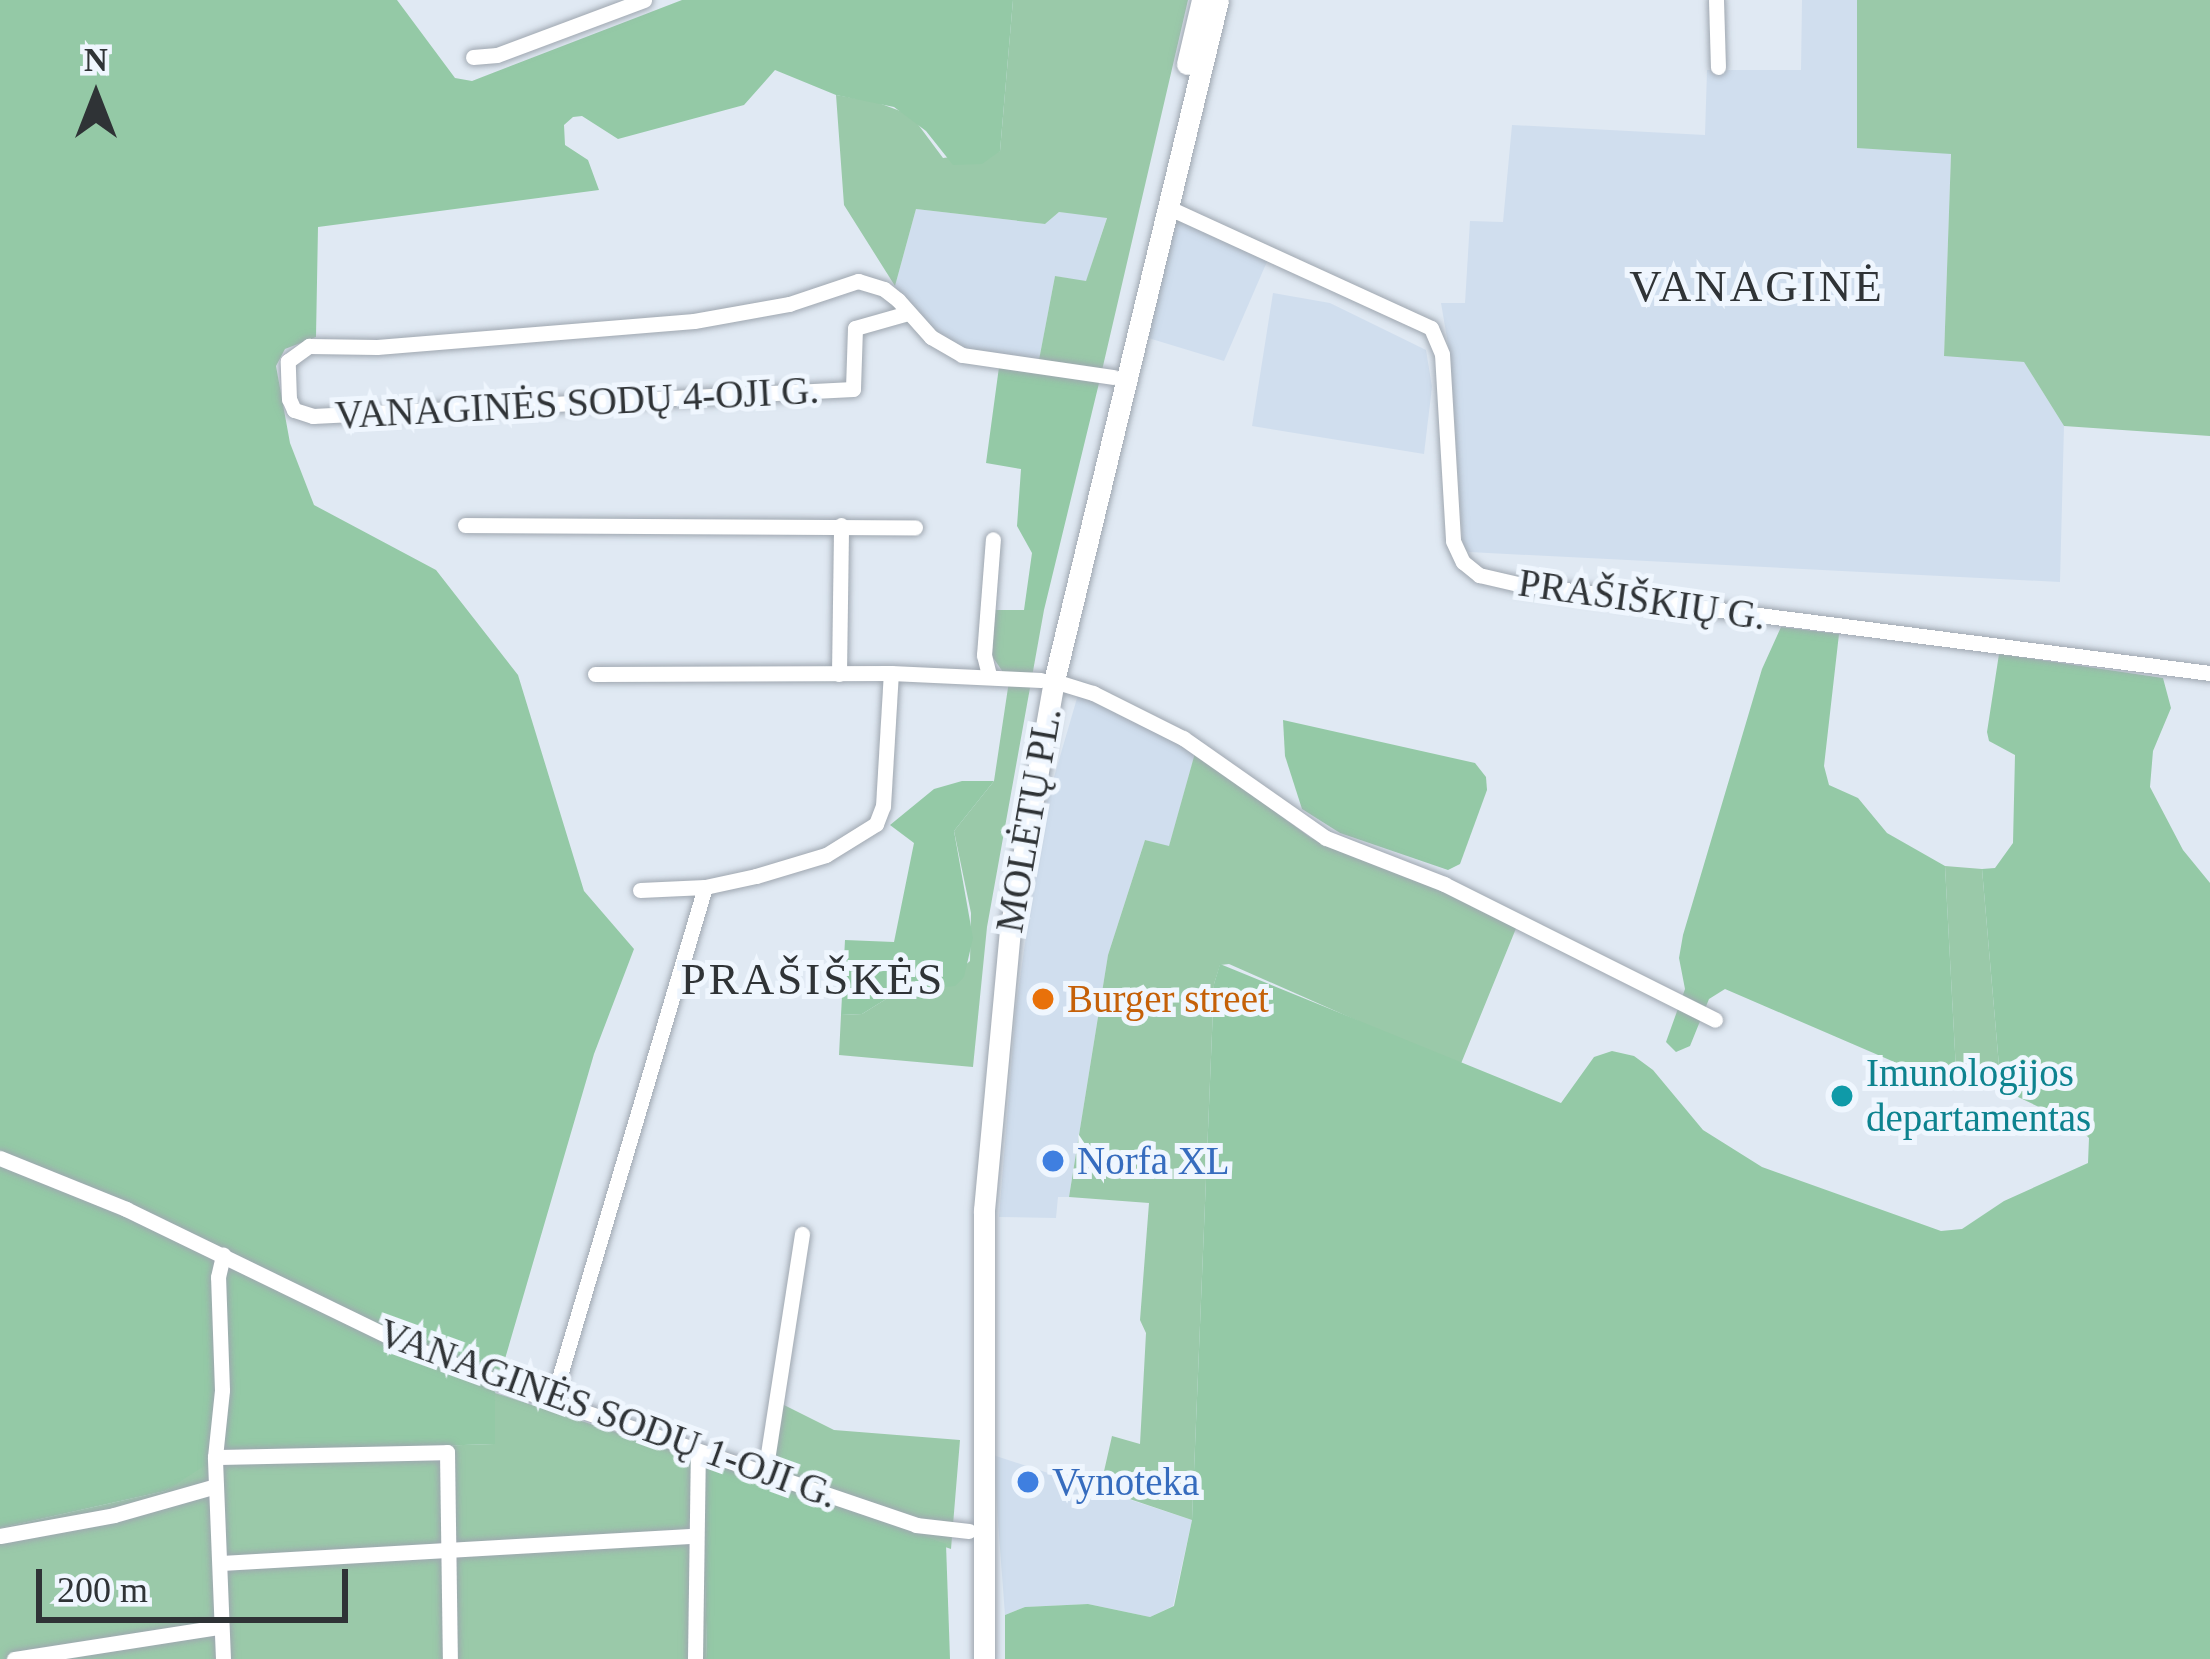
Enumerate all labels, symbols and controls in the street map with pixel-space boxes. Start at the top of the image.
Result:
north arrow [36,36,156,156]
text: N [84,42,108,78]
district label: VANAGINĖ [1629,260,1885,314]
street label: VANAGINĖS SODŲ 4-OJI G. [334,367,820,439]
street label: PRAŠIŠKIŲ G. [1515,559,1769,641]
street label: MOLĖTŲ PL. [986,704,1072,936]
district label: PRAŠIŠKĖS [681,953,945,1007]
place label: Burger street [1067,976,1269,1022]
marker: Burger street [1030,986,1056,1012]
place label: Imunologijos departamentas [1866,1051,2091,1142]
marker: Imunologijos departamentas [1829,1083,1855,1109]
place label: Norfa XL [1077,1138,1230,1184]
marker: Norfa XL [1040,1148,1066,1174]
street label: VANAGINĖS SODŲ 1-OJI G. [372,1309,844,1519]
place label: Vynoteka [1052,1459,1199,1505]
marker: Vynoteka [1015,1469,1041,1495]
scale bar [42,1545,354,1619]
text: 200 m [57,1570,148,1610]

